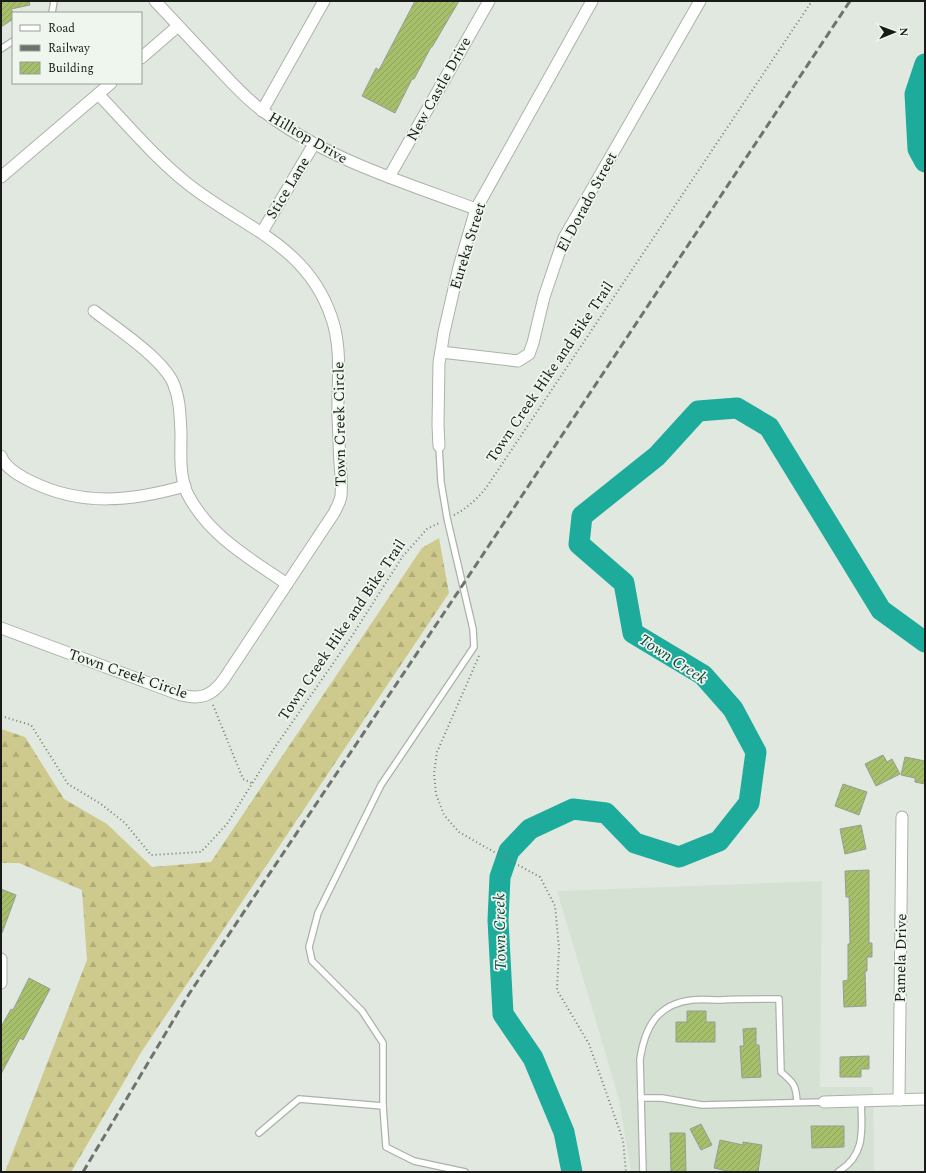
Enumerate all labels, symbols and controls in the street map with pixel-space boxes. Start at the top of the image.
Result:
legend [12,12,142,84]
north arrow [874,12,914,52]
text: Road [48,19,75,38]
text: N [895,27,912,36]
street label: New Castle Drive [401,33,477,145]
text: Railway [48,39,91,58]
text: Building [48,59,94,78]
street label: Hilltop Drive [264,106,352,170]
street label: El Dorado Street [551,148,623,256]
street label: Stice Lane [260,152,316,224]
street label: Eureka Street [444,200,492,292]
street label: Town Creek Hike and Bike Trail [480,277,620,467]
street label: Town Creek Circle [327,361,353,487]
street label: Town Creek Hike and Bike Trail [272,535,412,725]
water label: Town Creek [634,628,713,690]
street label: Town Creek Circle [65,643,191,705]
water label: Town Creek [487,892,513,971]
street label: Pamela Drive [889,913,913,1003]

